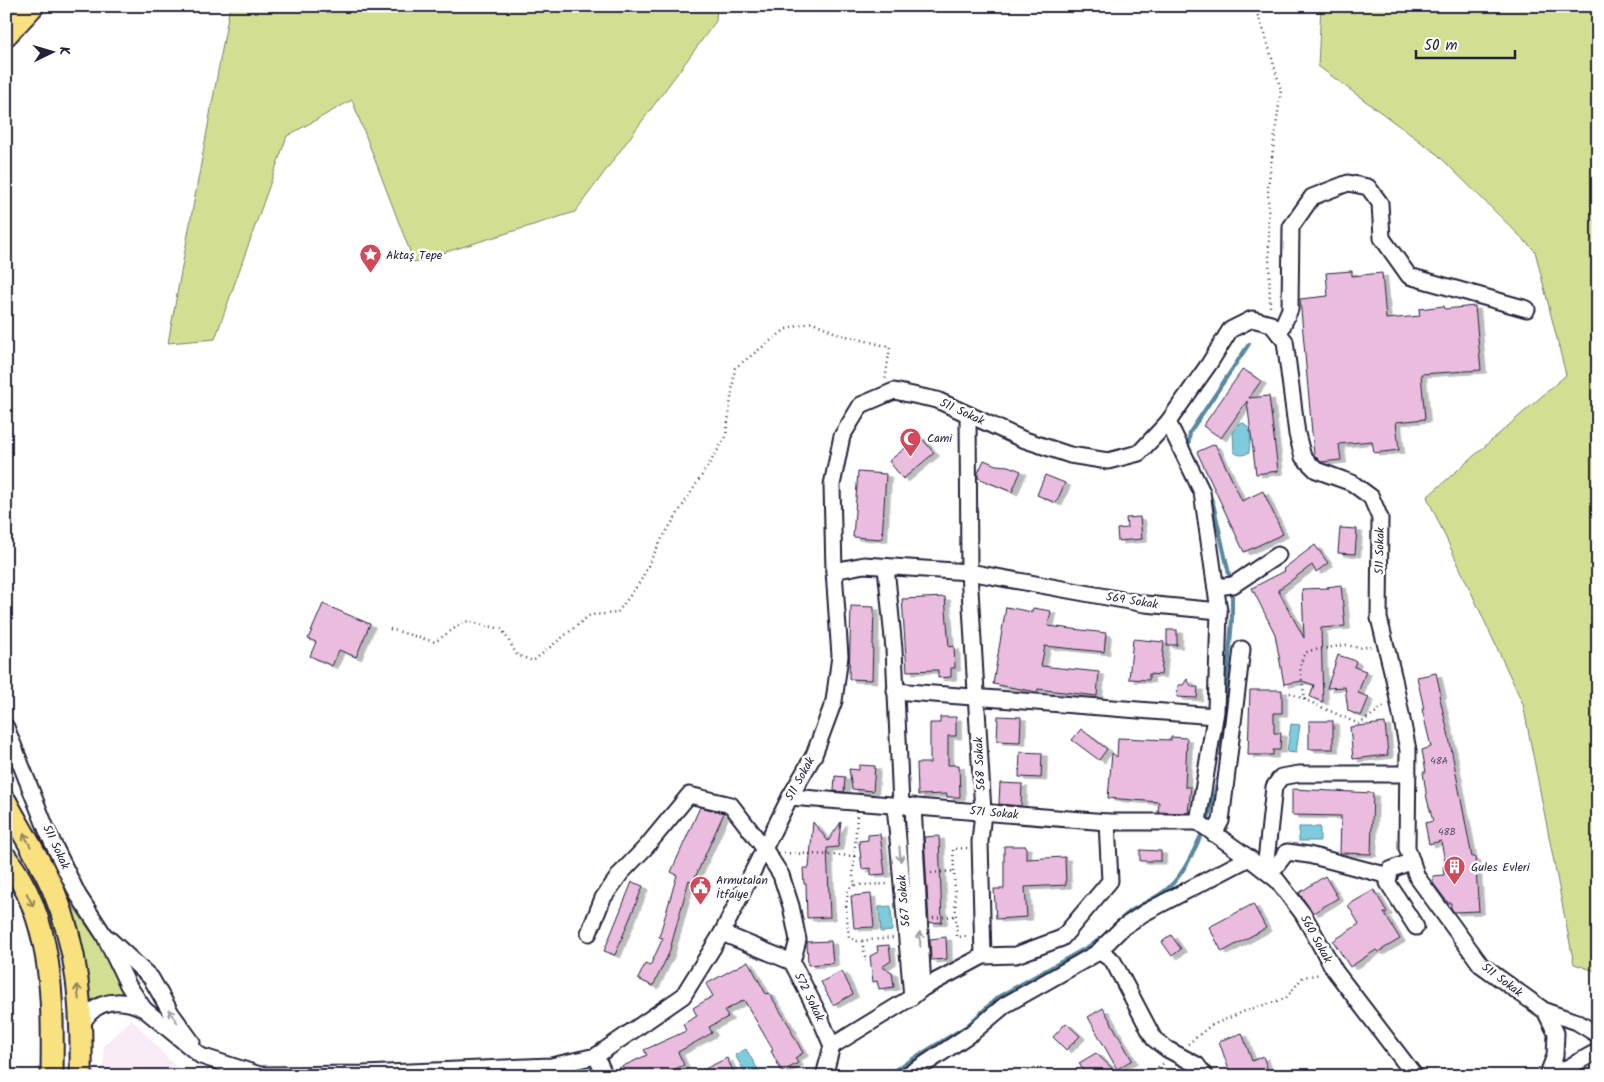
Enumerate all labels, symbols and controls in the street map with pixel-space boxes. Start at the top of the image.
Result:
north arrow [28,28,78,78]
scale bar [1416,28,1515,60]
text: 50 m [1424,34,1458,58]
text: K [53,46,75,57]
place icon: Aktaş Tepe [358,243,382,274]
place label: Aktaş Tepe [386,246,443,265]
street label: 511 Sokak [936,393,988,431]
mosque icon: Cami [899,426,923,457]
place label: Cami [927,429,953,448]
street label: 511 Sokak [1370,527,1390,575]
street label: 569 Sokak [1105,588,1160,615]
street label: 568 Sokak [969,736,991,791]
street label: 511 Sokak [780,753,820,804]
house number: 48A [1430,753,1448,769]
street label: 571 Sokak [969,801,1020,825]
street label: 511 Sokak [37,821,75,873]
house number: 48B [1438,824,1456,840]
one-way arrow [21,833,31,848]
one-way arrow [895,845,904,861]
building icon: Gules Evleri [1443,855,1467,886]
place label: Gules Evleri [1471,858,1531,877]
place label: Armutalan İtfaiye [716,871,768,904]
street label: 567 Sokak [892,874,916,928]
public building icon: Armutalan İtfaiye [688,875,712,906]
one-way arrow [26,892,35,907]
street label: 560 Sokak [1295,911,1337,967]
one-way arrow [916,931,925,947]
street label: 511 Sokak [1477,958,1527,1002]
street label: 572 Sokak [789,969,829,1025]
one-way arrow [74,984,83,1000]
one-way arrow [168,1009,178,1023]

